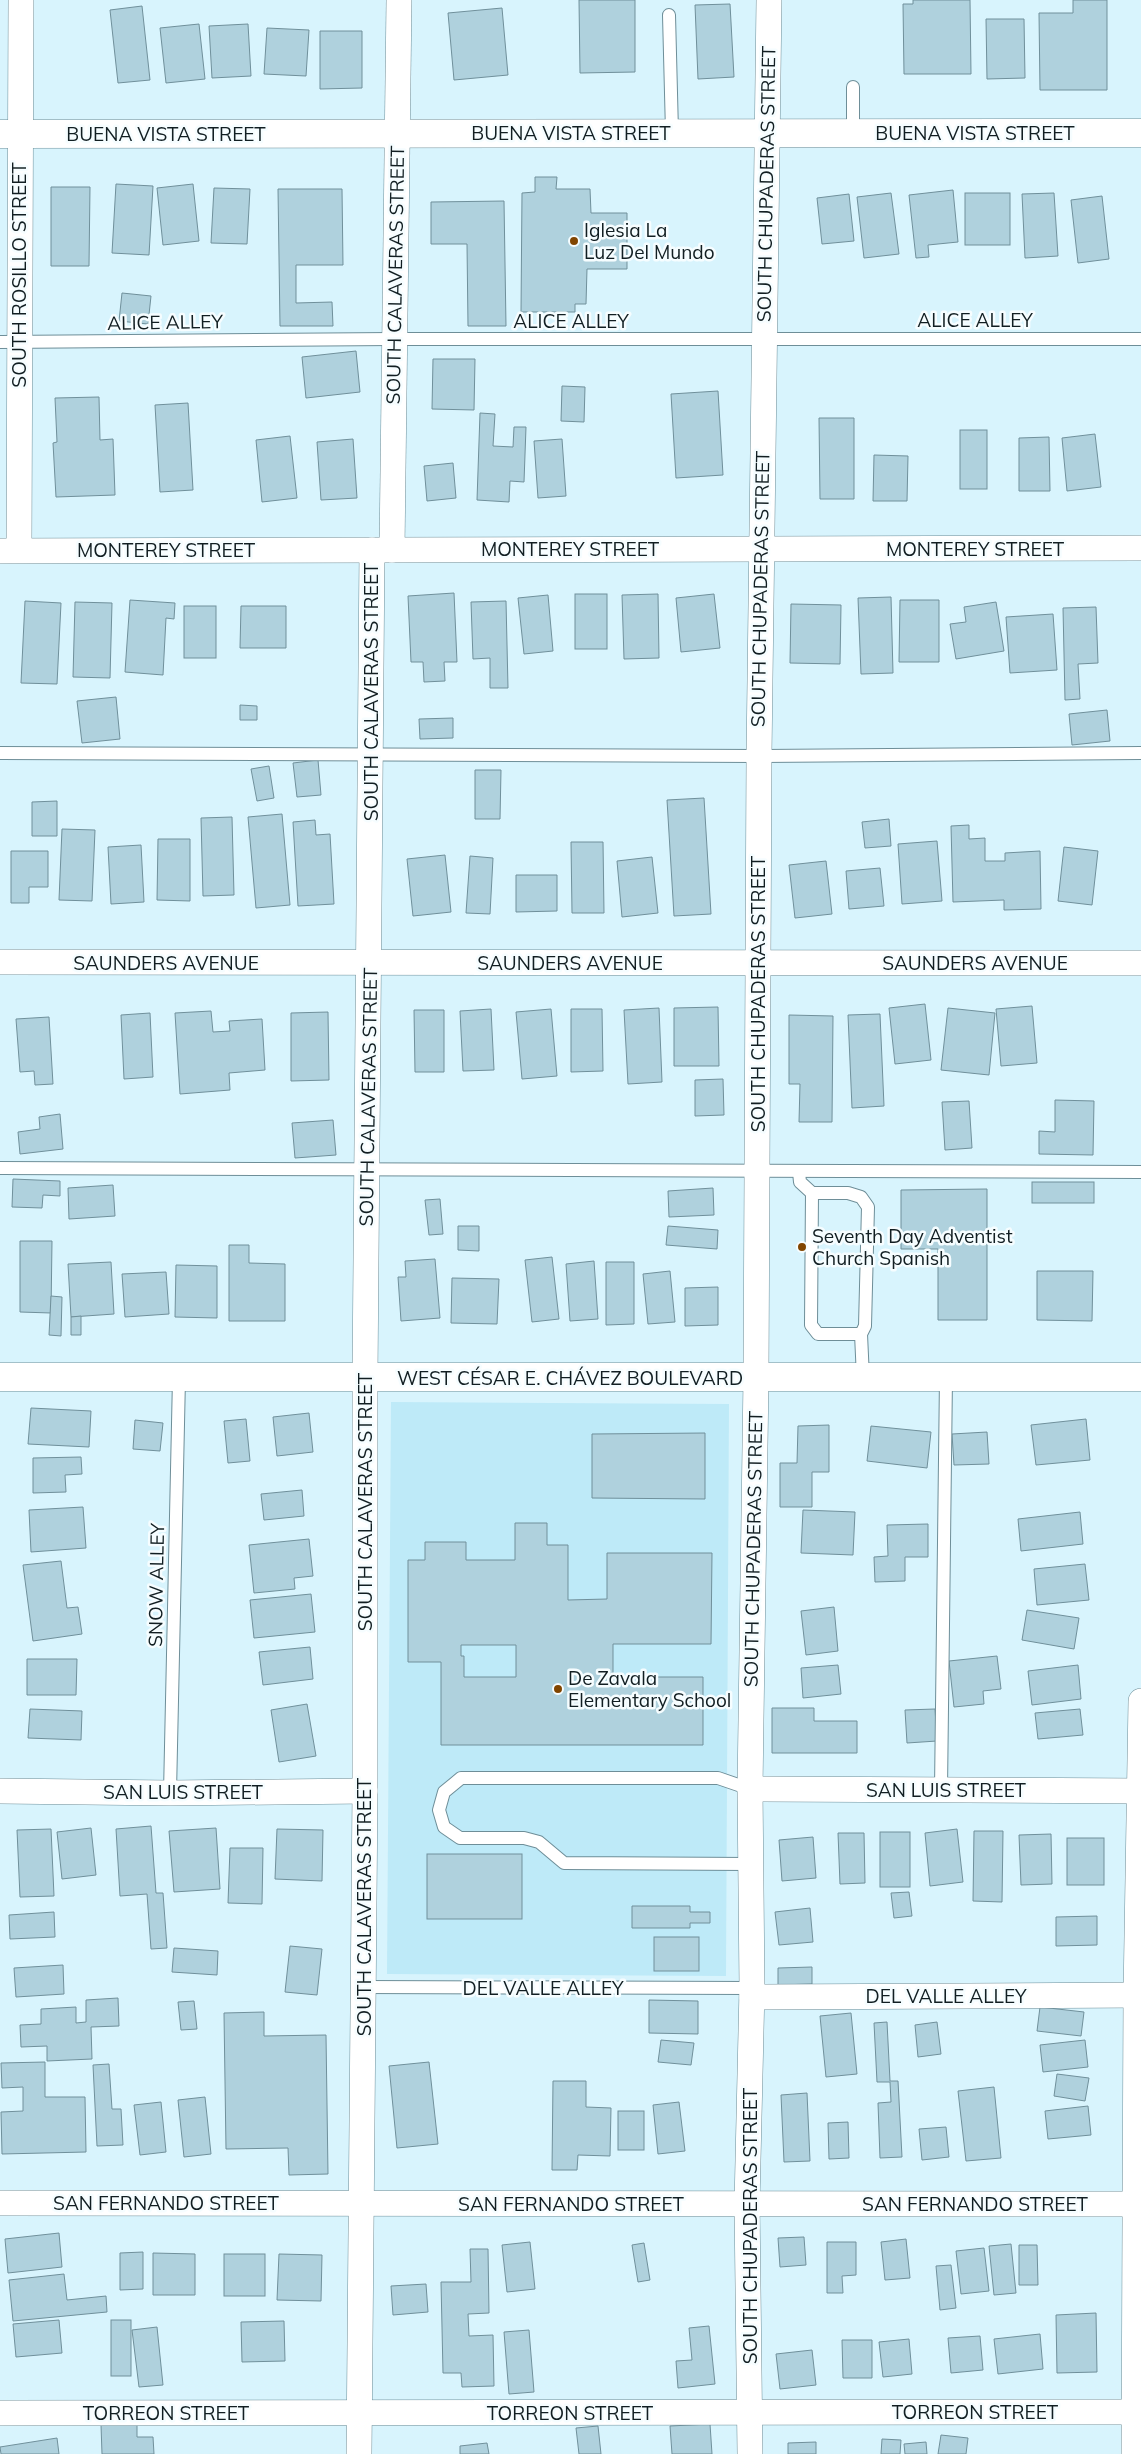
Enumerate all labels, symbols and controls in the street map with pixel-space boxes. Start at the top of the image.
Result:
street label: SOUTH CHUPADERAS STREET [752,45,780,322]
street label: BUENA VISTA STREET [471,121,671,145]
street label: BUENA VISTA STREET [875,121,1075,145]
street label: BUENA VISTA STREET [66,122,266,146]
street label: SOUTH CALAVERAS STREET [381,145,409,405]
street label: SOUTH ROSILLO STREET [7,162,31,388]
place label: Iglesia La Luz Del Mundo [584,218,715,264]
marker: Iglesia La Luz Del Mundo [568,235,580,247]
street label: ALICE ALLEY [917,308,1033,332]
street label: ALICE ALLEY [107,309,223,335]
street label: ALICE ALLEY [513,309,629,333]
street label: SOUTH CHUPADERAS STREET [746,450,774,727]
street label: MONTEREY STREET [481,537,660,561]
street label: MONTEREY STREET [886,537,1065,561]
street label: MONTEREY STREET [77,538,256,562]
street label: SOUTH CALAVERAS STREET [359,562,383,821]
street label: SOUTH CHUPADERAS STREET [746,855,770,1132]
street label: SAUNDERS AVENUE [73,951,259,975]
street label: SAUNDERS AVENUE [477,951,663,975]
street label: SAUNDERS AVENUE [882,951,1068,975]
street label: SOUTH CALAVERAS STREET [354,967,382,1227]
place label: Seventh Day Adventist Church Spanish [812,1224,1013,1270]
marker: Seventh Day Adventist Church Spanish [796,1241,808,1253]
street label: WEST CÉSAR E. CHÁVEZ BOULEVARD [397,1366,743,1390]
street label: SOUTH CALAVERAS STREET [353,1372,377,1631]
street label: SOUTH CHUPADERAS STREET [739,1410,767,1687]
street label: SNOW ALLEY [143,1522,169,1647]
place label: De Zavala Elementary School [568,1666,731,1712]
marker: De Zavala Elementary School [552,1683,564,1695]
street label: SOUTH CALAVERAS STREET [352,1777,376,2036]
street label: SAN LUIS STREET [866,1778,1027,1802]
street label: SAN LUIS STREET [103,1780,264,1804]
street label: DEL VALLE ALLEY [463,1976,624,2000]
street label: DEL VALLE ALLEY [866,1984,1027,2008]
street label: SOUTH CHUPADERAS STREET [738,2087,762,2364]
street label: SAN FERNANDO STREET [53,2191,279,2215]
street label: SAN FERNANDO STREET [458,2192,684,2216]
street label: SAN FERNANDO STREET [862,2192,1088,2216]
street label: TORREON STREET [892,2400,1059,2424]
street label: TORREON STREET [83,2401,250,2425]
street label: TORREON STREET [487,2401,654,2425]

